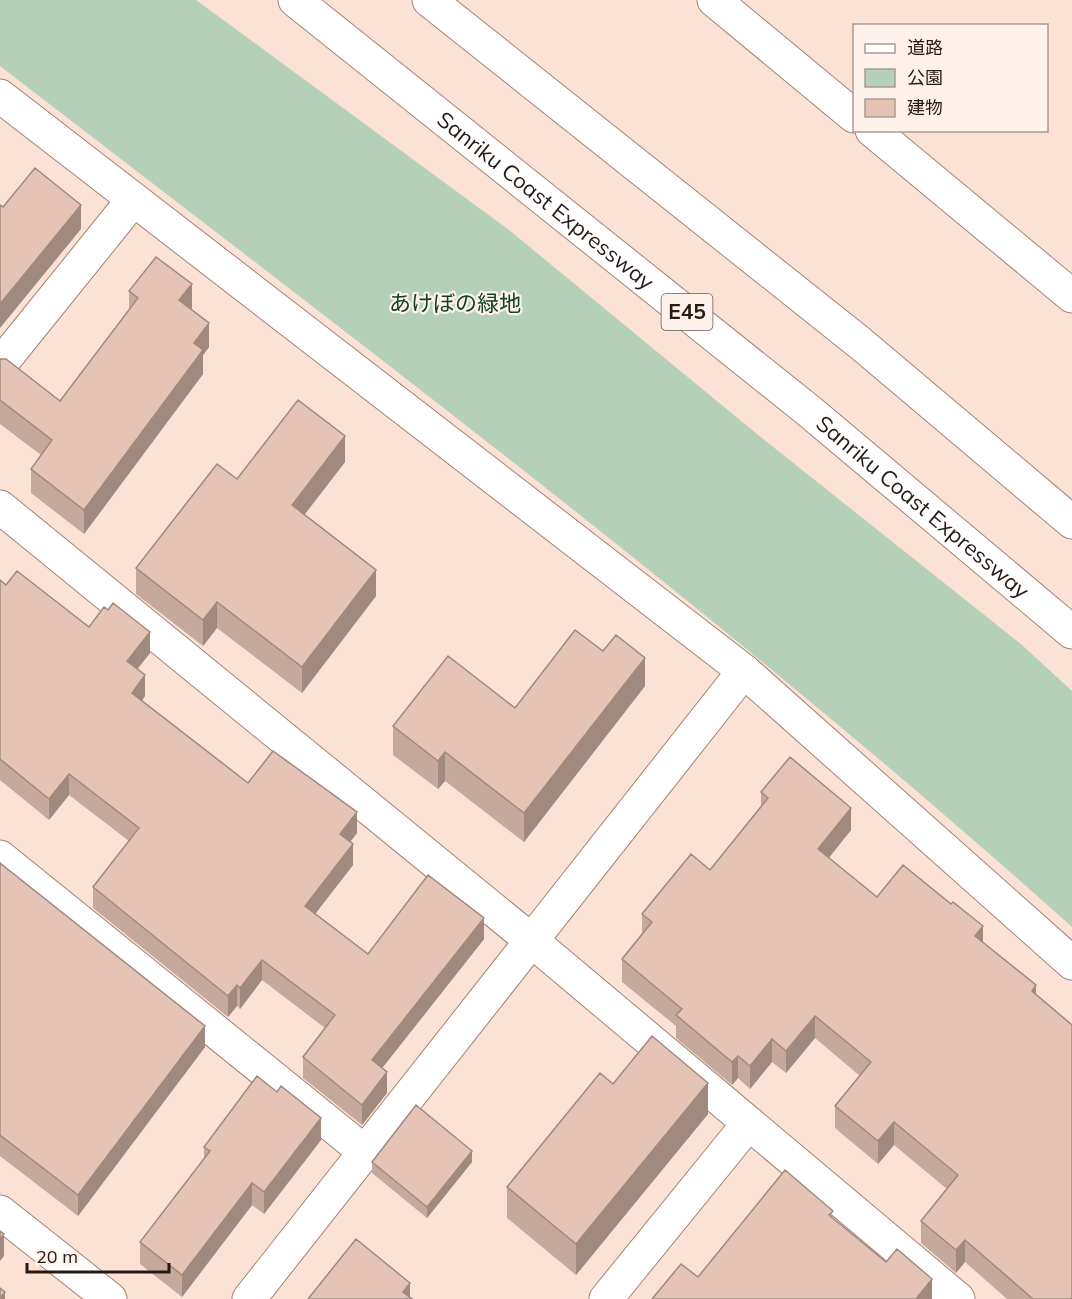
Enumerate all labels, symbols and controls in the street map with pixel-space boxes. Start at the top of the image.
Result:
legend [853,24,1048,132]
text: 道路 [907,36,943,59]
text: 公園 [907,66,943,89]
text: 建物 [907,96,943,119]
street label: Sanriku Coast Expressway [431,105,660,296]
park label: あけぼの緑地 [389,289,521,317]
road number: E45 [662,294,712,330]
street label: Sanriku Coast Expressway [811,409,1036,605]
scale bar [27,1236,170,1274]
text: 20 m [36,1245,78,1268]

